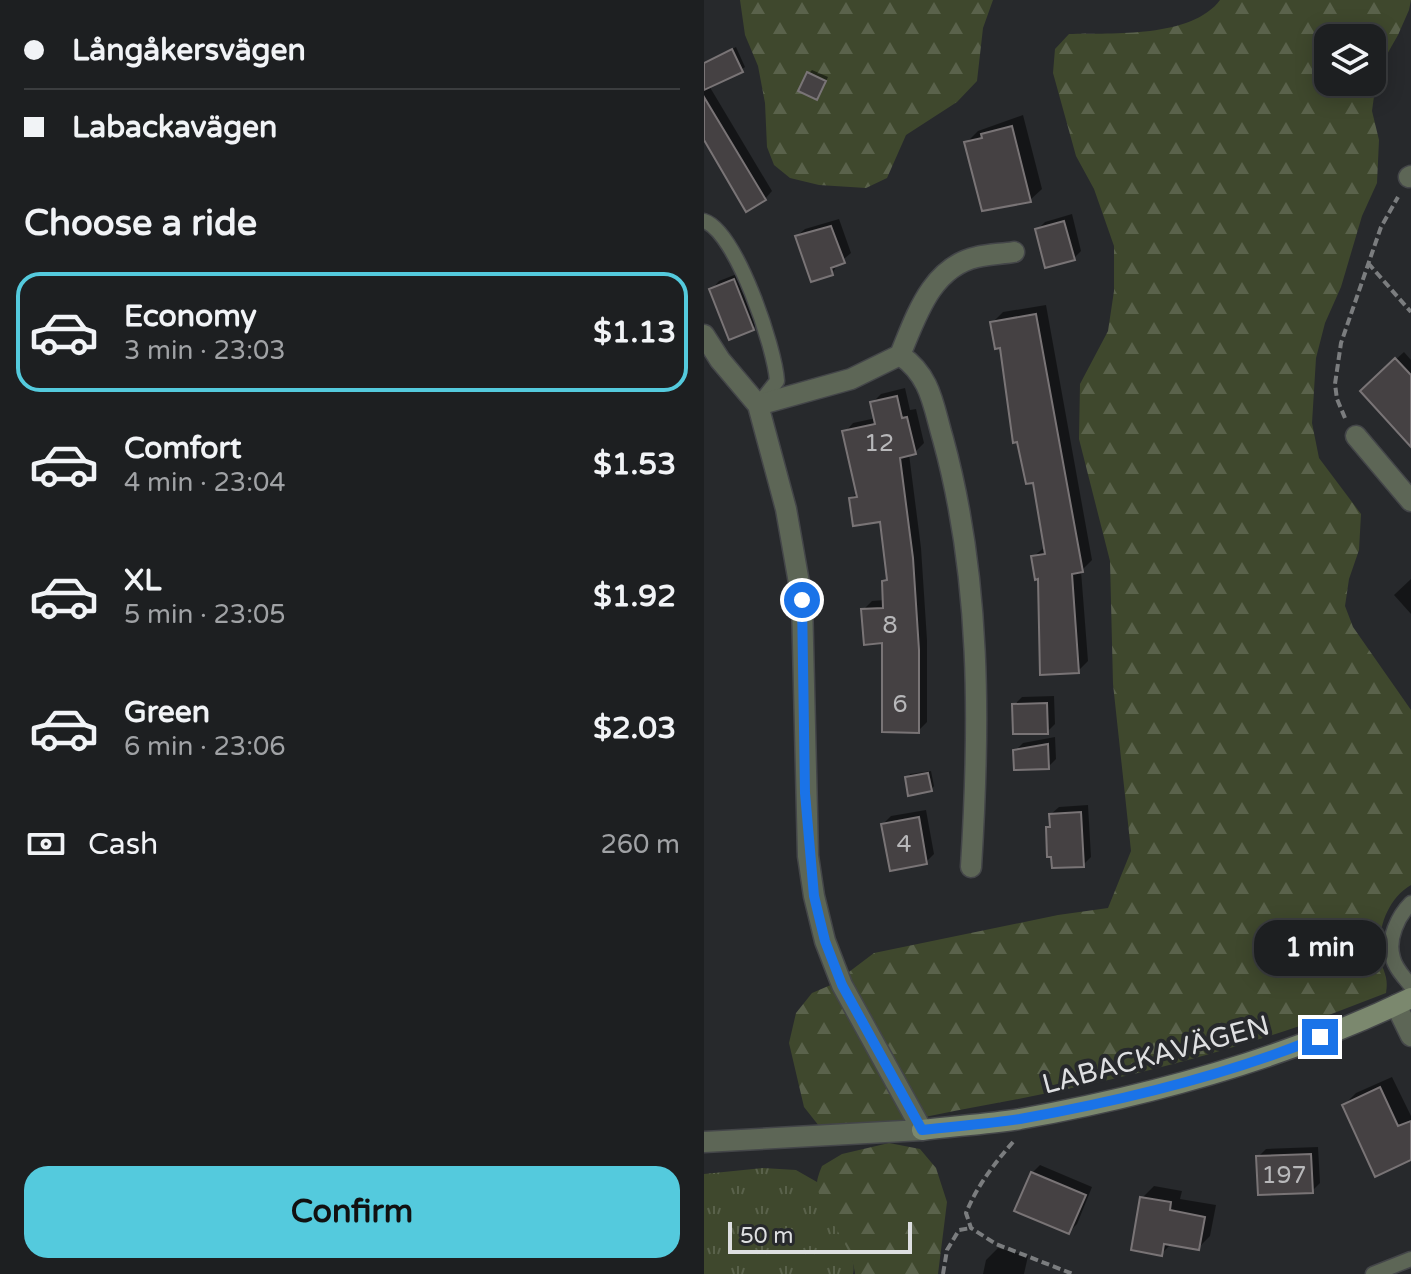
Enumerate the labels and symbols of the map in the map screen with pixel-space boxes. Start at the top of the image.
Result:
house number: 12 [864,429,894,458]
route start [784,582,820,618]
house number: 8 [882,611,898,640]
house number: 6 [892,690,908,719]
house number: 4 [896,830,912,859]
callout: 1 min [1254,921,1386,977]
street label: LABACKAVÄGEN [1039,1008,1273,1102]
route end [1302,1019,1338,1055]
house number: 197 [1261,1161,1307,1190]
scale bar [728,1218,912,1254]

